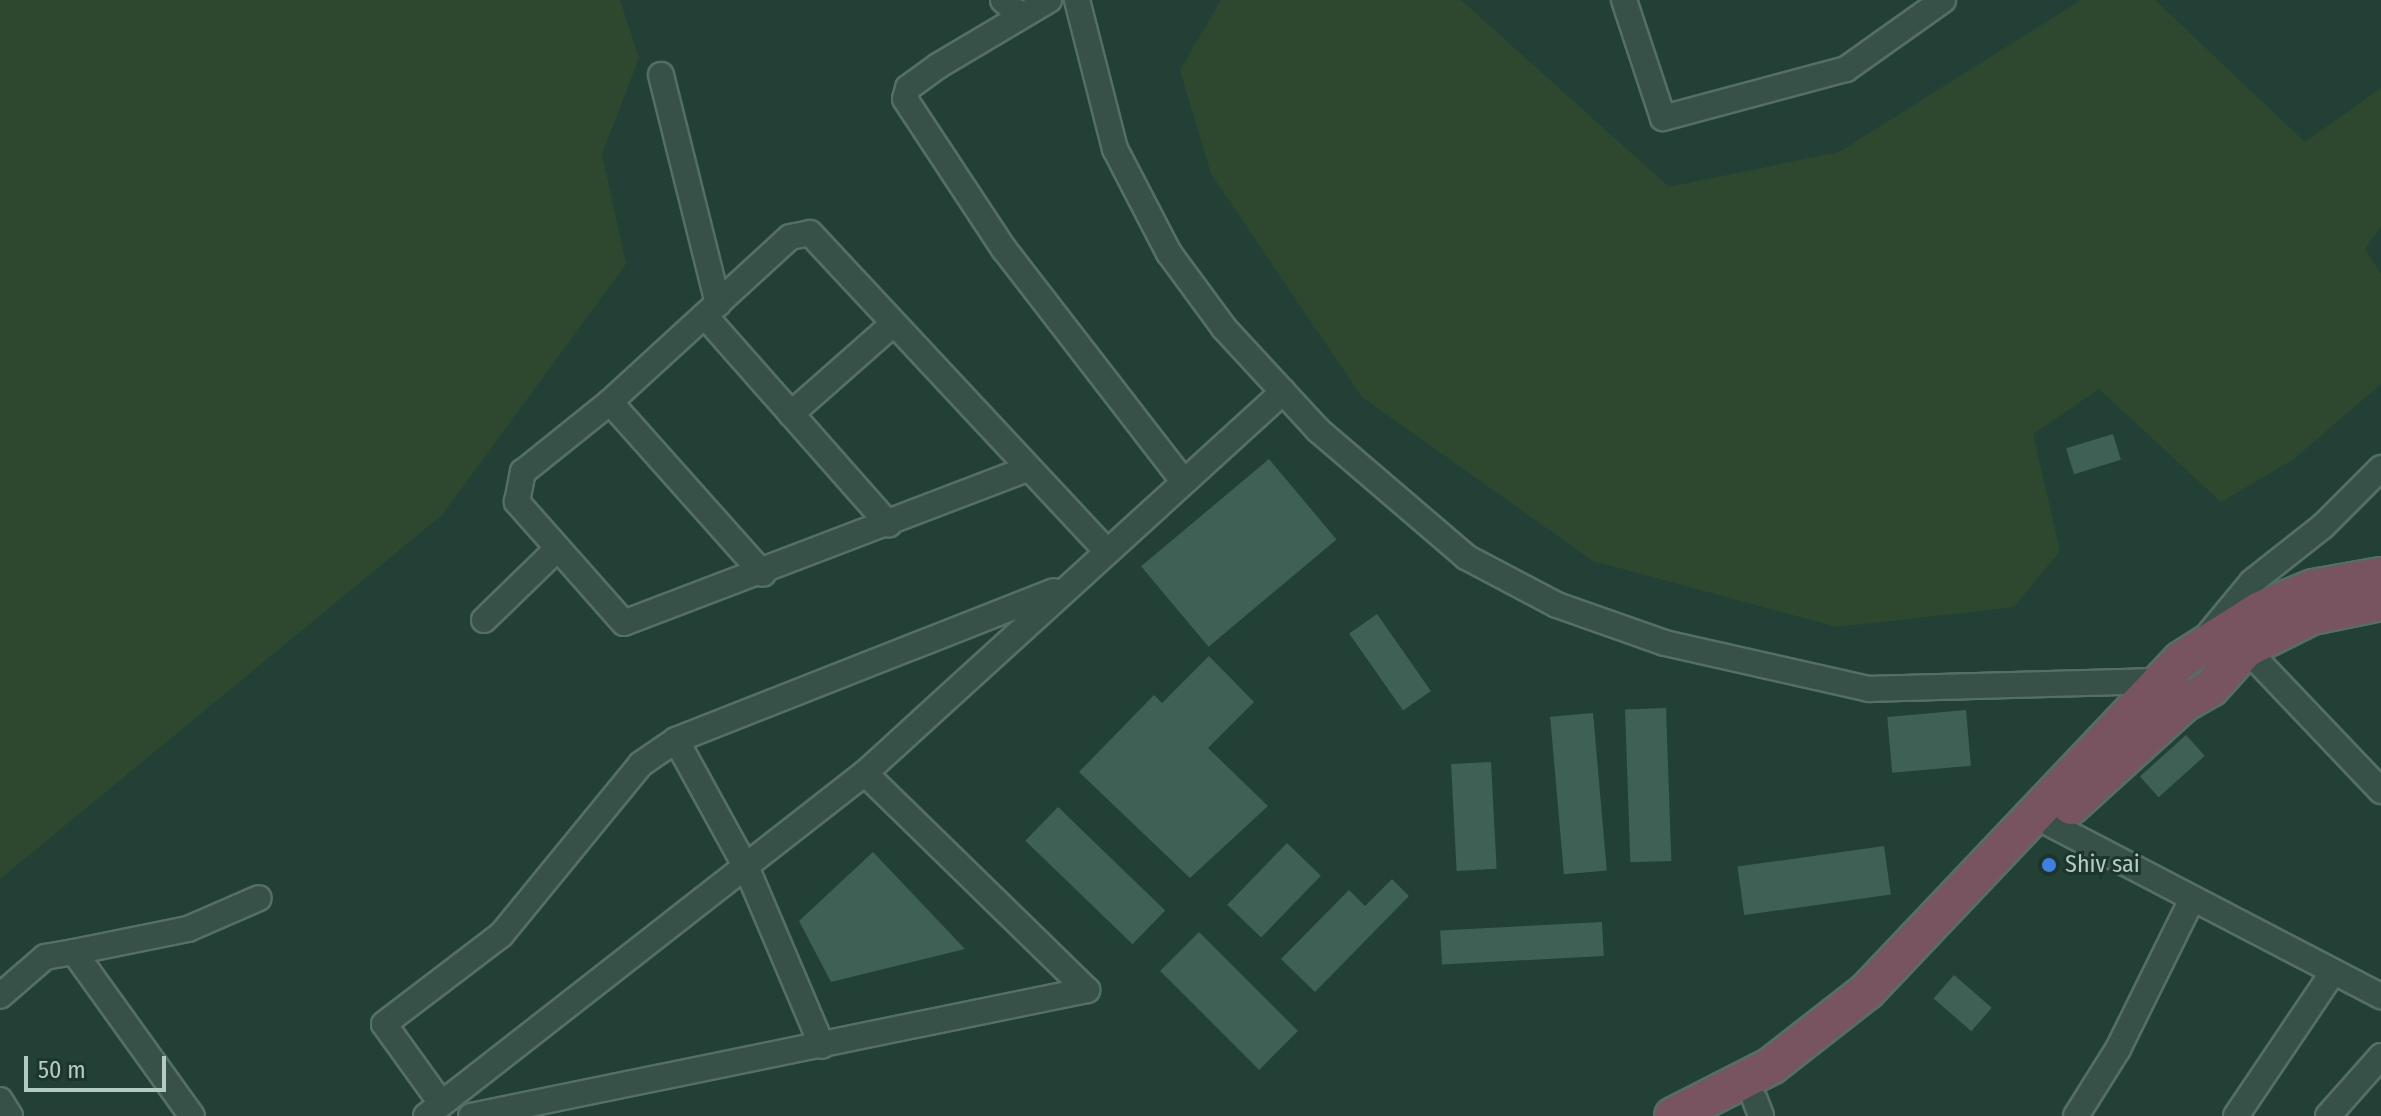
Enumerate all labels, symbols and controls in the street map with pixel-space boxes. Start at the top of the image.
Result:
place label: Shiv sai [2065,851,2140,879]
marker: Shiv sai [2040,856,2058,874]
scale bar [28,1040,170,1090]
text: 50 m [38,1056,86,1084]

